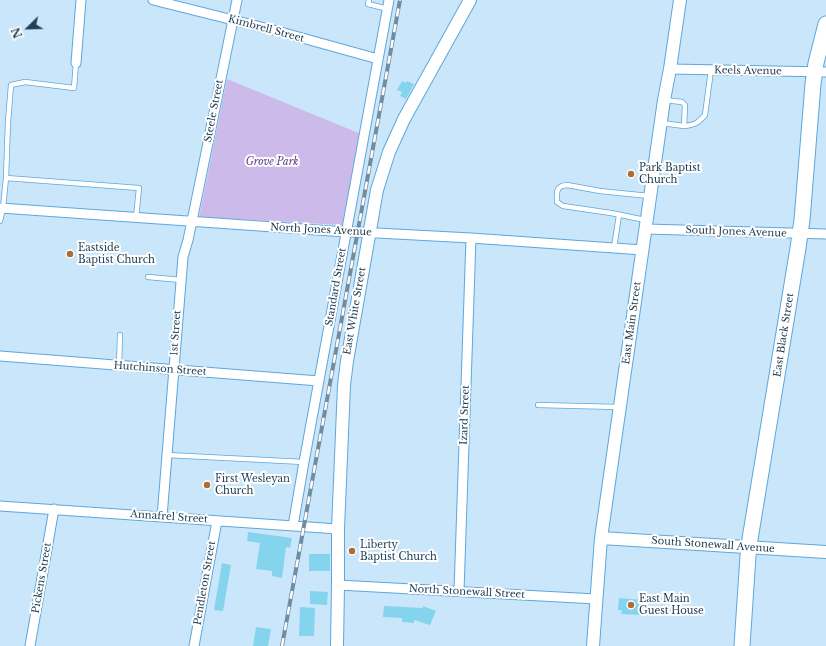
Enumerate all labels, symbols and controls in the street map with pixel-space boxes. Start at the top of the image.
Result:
north arrow [8,8,48,48]
street label: Kimbrell Street [227,13,305,45]
text: N [8,25,25,40]
street label: Keels Avenue [714,64,782,78]
street label: Steele Street [202,79,226,143]
park label: Grove Park [246,156,298,168]
place label: Park Baptist Church [639,162,701,186]
marker: Park Baptist Church [626,169,636,179]
street label: North Jones Avenue [270,221,372,239]
street label: South Jones Avenue [685,224,787,240]
place label: Eastside Baptist Church [78,242,155,266]
street label: Standard Street [323,247,349,327]
marker: Eastside Baptist Church [65,249,75,259]
street label: East White Street [341,266,369,356]
street label: East Main Street [620,281,644,365]
street label: East Black Street [771,292,797,378]
street label: 1st Street [168,310,184,356]
street label: Hutchinson Street [113,360,207,378]
street label: Izard Street [458,385,472,445]
place label: First Wesleyan Church [215,473,290,496]
marker: First Wesleyan Church [202,480,212,490]
street label: Annafrel Street [130,508,208,526]
street label: South Stonewall Avenue [651,535,775,555]
place label: Liberty Baptist Church [360,539,437,562]
street label: Pendleton Street [192,540,218,626]
street label: Pickens Street [30,542,54,614]
marker: Liberty Baptist Church [347,546,357,556]
street label: North Stonewall Street [409,583,525,601]
place label: East Main Guest House [639,593,704,616]
marker: East Main Guest House [626,600,636,610]

